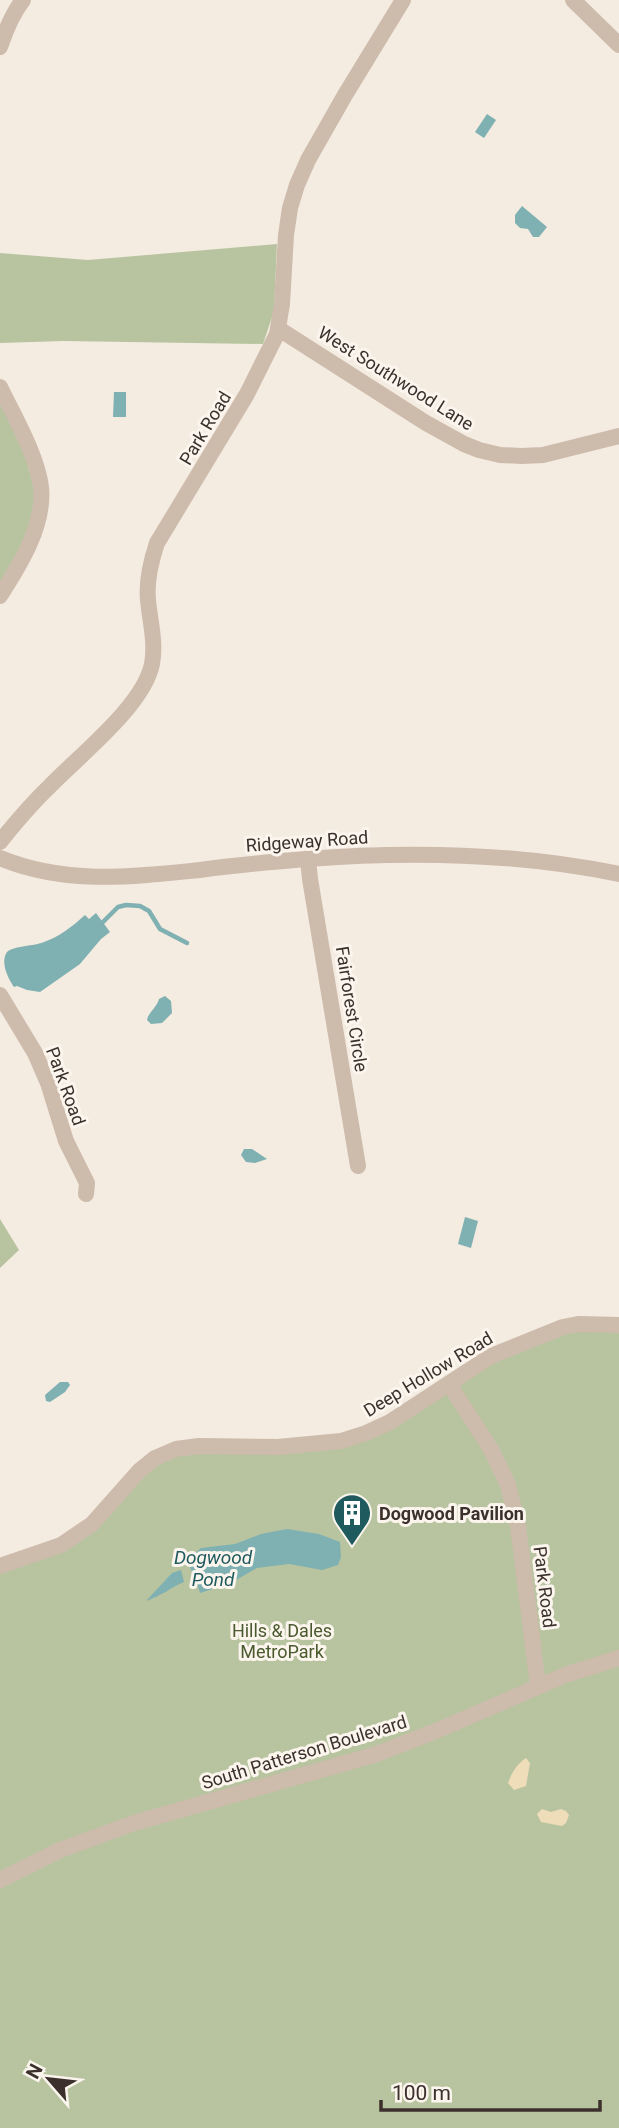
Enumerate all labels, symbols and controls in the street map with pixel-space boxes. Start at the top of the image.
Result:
street label: West Southwood Lane [314,322,478,434]
street label: Park Road [175,387,235,469]
street label: Ridgeway Road [245,826,369,856]
street label: Fairforest Circle [332,945,372,1073]
street label: Park Road [42,1044,90,1128]
street label: Deep Hollow Road [360,1327,496,1421]
building icon: Dogwood Pavilion [331,1492,373,1547]
place label: Dogwood Pavilion [379,1503,524,1524]
street label: Park Road [530,1545,560,1629]
water label: Dogwood Pond [174,1546,253,1591]
park label: Hills & Dales MetroPark [232,1620,332,1662]
street label: South Patterson Boulevard [199,1711,409,1793]
north arrow [14,2044,84,2114]
text: N [21,2060,48,2083]
scale bar [381,2068,600,2112]
text: 100 m [392,2081,451,2105]

